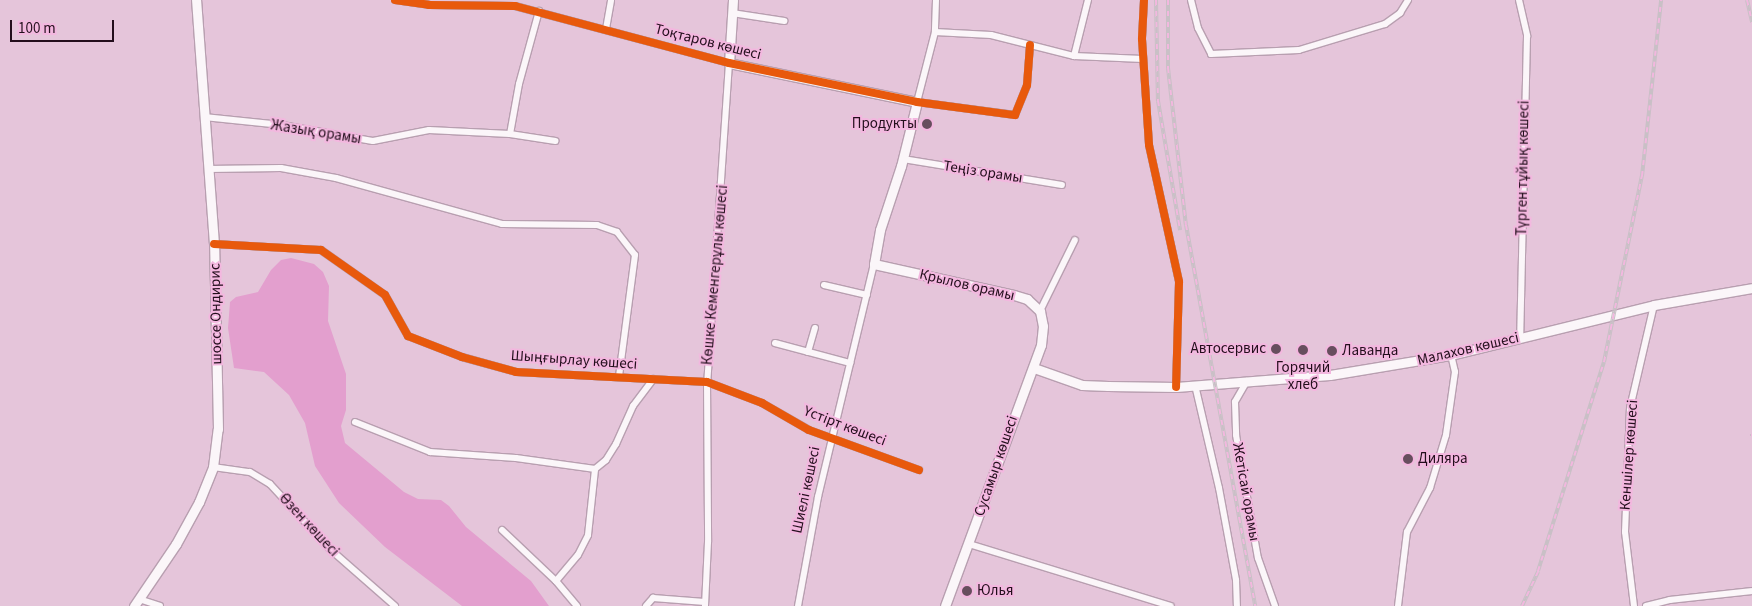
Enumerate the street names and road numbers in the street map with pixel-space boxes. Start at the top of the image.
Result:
street label: Тоқтаров көшесі [653,20,763,64]
street label: Түрген тұйық көшесі [1513,100,1533,236]
street label: Жазық орамы [269,116,363,148]
street label: Теңіз орамы [942,157,1024,187]
street label: Көшке Кеменгерұлы көшесі [698,184,732,366]
street label: шоссе Ондирис [206,263,226,365]
street label: Крылов орамы [918,265,1016,305]
street label: Малахов көшесі [1415,329,1521,369]
street label: Шыңғырлау көшесі [510,347,638,373]
street label: Кеншілер көшесі [1616,399,1642,511]
street label: Үстірт көшесі [801,402,889,450]
street label: Сусамыр көшесі [970,413,1022,519]
street label: Жетісай орамы [1229,442,1263,542]
street label: Шиелі көшесі [788,445,824,535]
street label: Өзен көшесі [275,490,343,560]

